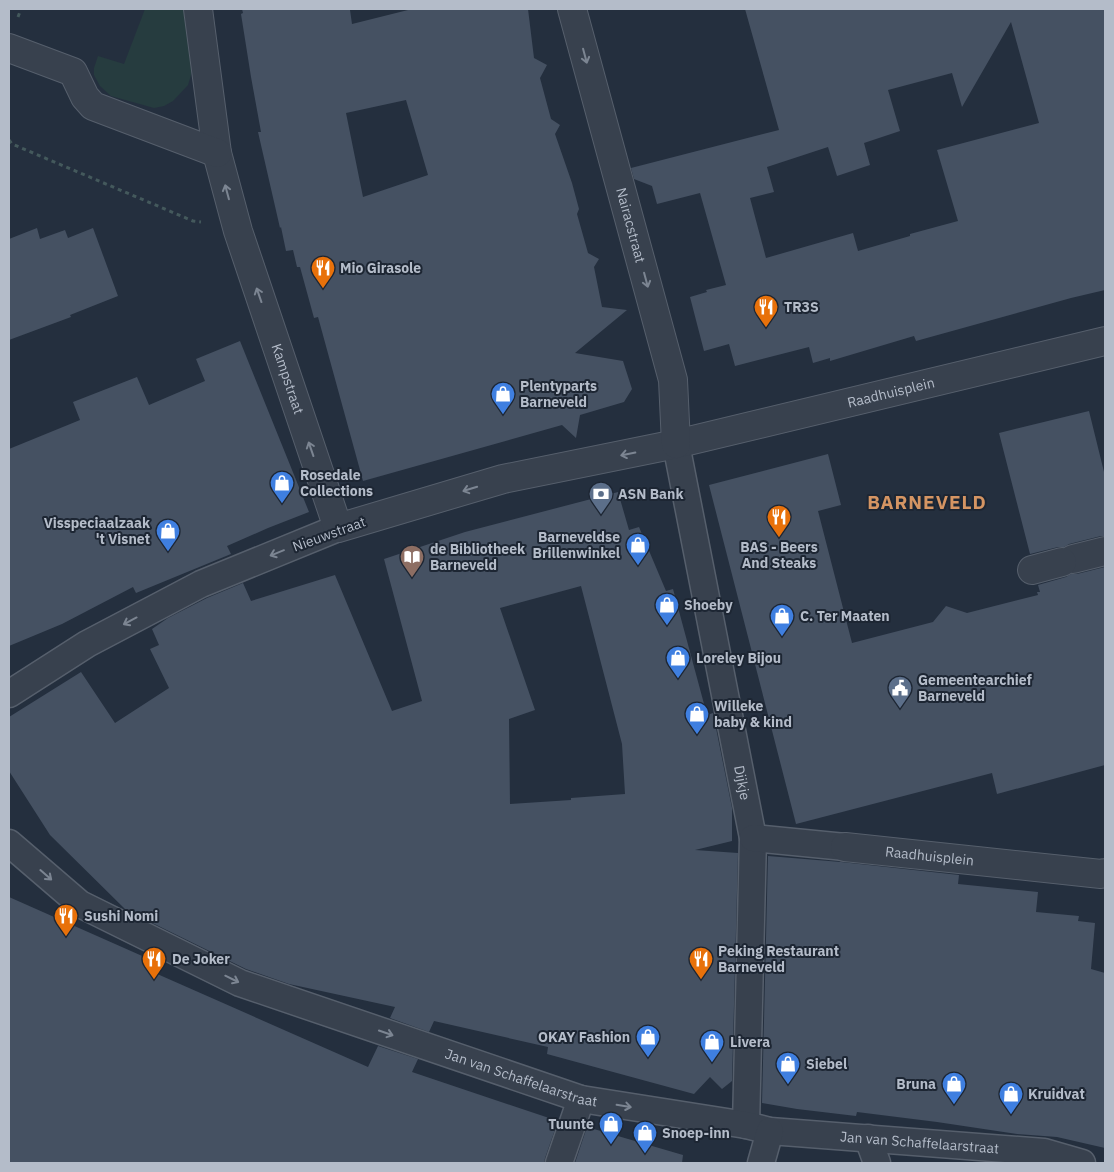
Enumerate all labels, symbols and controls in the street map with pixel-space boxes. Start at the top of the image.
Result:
one-way arrow [581,47,590,63]
one-way arrow [222,184,232,200]
street label: Nairacstraat [612,186,650,265]
restaurant icon: Mio Girasole [310,255,336,289]
place label: Mio Girasole [340,259,421,277]
one-way arrow [642,272,651,288]
one-way arrow [254,287,264,303]
restaurant icon: TR3S [753,294,779,328]
place label: TR3S [784,298,819,316]
street label: Kampstraat [268,341,308,416]
street label: Raadhuisplein [845,373,936,412]
place label: Plentyparts Barneveld [520,377,597,411]
shop icon: Plentyparts Barneveld [490,381,516,415]
one-way arrow [306,441,316,457]
one-way arrow [621,449,637,459]
place label: Rosedale Collections [300,466,373,500]
shop icon: Rosedale Collections [269,470,295,504]
bank icon: ASN Bank [588,481,614,515]
one-way arrow [462,484,478,494]
place label: ASN Bank [618,485,684,503]
district label: BARNEVELD [867,490,987,514]
restaurant icon: BAS - Beers And Steaks [766,504,792,538]
street label: Nieuwstraat [290,512,368,556]
place label: Visspeciaalzaak 't Visnet [44,514,151,548]
shop icon: Visspeciaalzaak 't Visnet [155,518,181,552]
place label: Barneveldse Brillenwinkel [533,528,620,562]
shop icon: Barneveldse Brillenwinkel [625,532,651,566]
place label: BAS - Beers And Steaks [740,538,818,572]
place label: de Bibliotheek Barneveld [430,540,526,574]
library icon: de Bibliotheek Barneveld [399,544,425,578]
one-way arrow [270,549,285,558]
shop icon: Shoeby [654,592,680,626]
place label: Shoeby [684,596,733,614]
shop icon: C. Ter Maaten [769,603,795,637]
place label: C. Ter Maaten [800,607,890,625]
one-way arrow [122,616,137,626]
shop icon: Loreley Bijou [665,645,691,679]
place label: Loreley Bijou [696,649,781,667]
place label: Gemeentearchief Barneveld [918,671,1032,705]
public building icon: Gemeentearchief Barneveld [887,675,913,709]
place label: Willeke baby & kind [714,697,792,731]
shop icon: Willeke baby & kind [684,701,710,735]
street label: Dijkje [730,764,754,802]
street label: Raadhuisplein [884,842,975,870]
one-way arrow [39,869,52,880]
restaurant icon: Sushi Nomi [53,903,79,937]
place label: Sushi Nomi [84,907,158,925]
place label: Peking Restaurant Barneveld [718,942,839,976]
restaurant icon: De Joker [141,946,167,980]
restaurant icon: Peking Restaurant Barneveld [688,946,714,980]
place label: De Joker [172,950,230,968]
one-way arrow [224,975,239,984]
shop icon: OKAY Fashion [635,1024,661,1058]
place label: OKAY Fashion [538,1028,630,1046]
one-way arrow [377,1029,393,1038]
shop icon: Livera [699,1029,725,1063]
place label: Livera [730,1033,770,1051]
street label: Jan van Schaffelaarstraat [443,1044,599,1110]
shop icon: Siebel [775,1051,801,1085]
place label: Siebel [806,1055,847,1073]
shop icon: Bruna [941,1071,967,1105]
place label: Bruna [896,1075,936,1093]
shop icon: Kruidvat [998,1081,1024,1115]
place label: Kruidvat [1028,1085,1085,1103]
one-way arrow [616,1102,632,1112]
shop icon: Tuunte [598,1111,624,1145]
place label: Tuunte [548,1115,594,1133]
shop icon: Snoep-inn [632,1120,658,1154]
place label: Snoep-inn [662,1124,730,1142]
street label: Jan van Schaffelaarstraat [839,1127,1000,1158]

